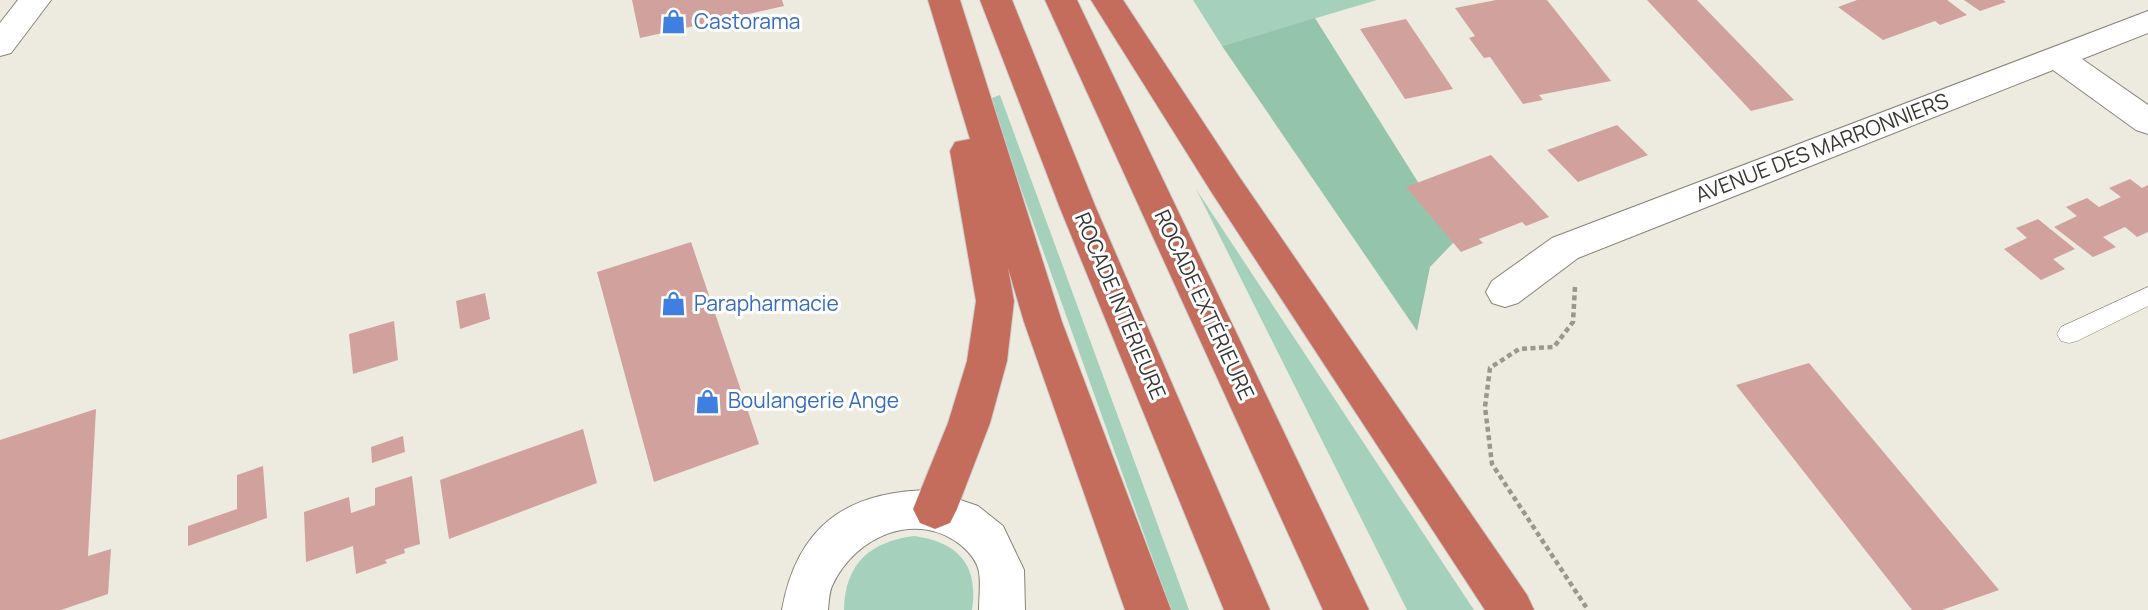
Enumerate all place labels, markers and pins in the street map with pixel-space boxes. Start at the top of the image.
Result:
place label: Castorama [694,7,800,35]
shop icon: Castorama [660,8,688,36]
place label: Parapharmacie [694,289,839,317]
shop icon: Parapharmacie [660,290,688,318]
place label: Boulangerie Ange [728,386,899,414]
shop icon: Boulangerie Ange [694,387,722,415]

